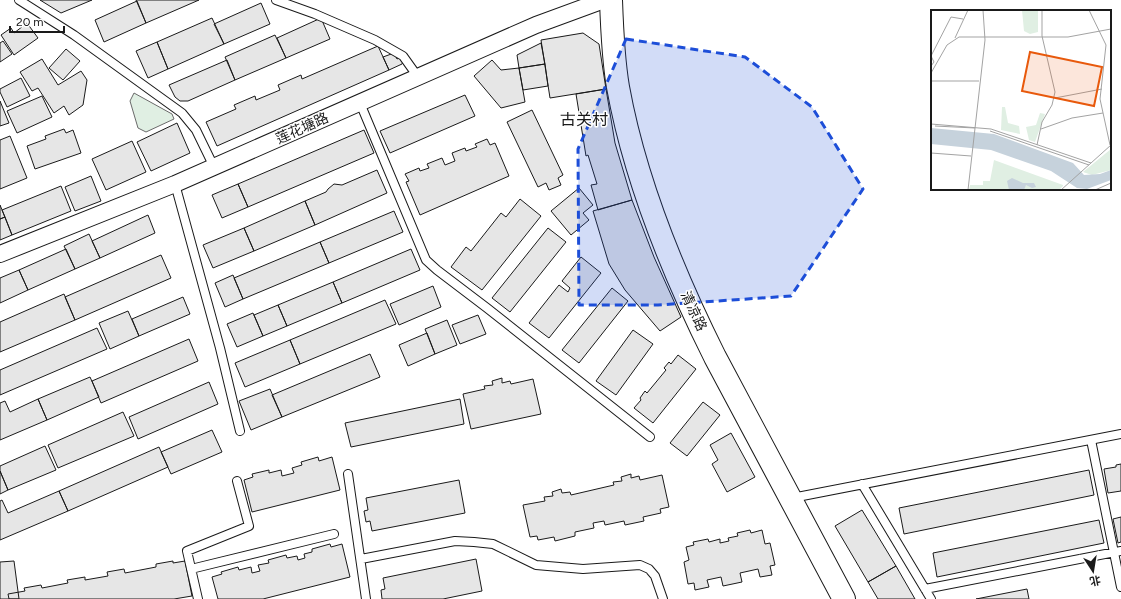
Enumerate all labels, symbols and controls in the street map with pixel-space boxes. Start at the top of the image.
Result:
scale bar [10,8,64,34]
inset map [931,10,1111,190]
text: 20 m [16,15,44,29]
street label: 莲花塘路 [273,109,331,148]
district label: 古关村 [560,110,608,129]
street label: 清凉路 [677,289,710,334]
north arrow [1073,551,1113,591]
text: 北 [1088,573,1102,588]

